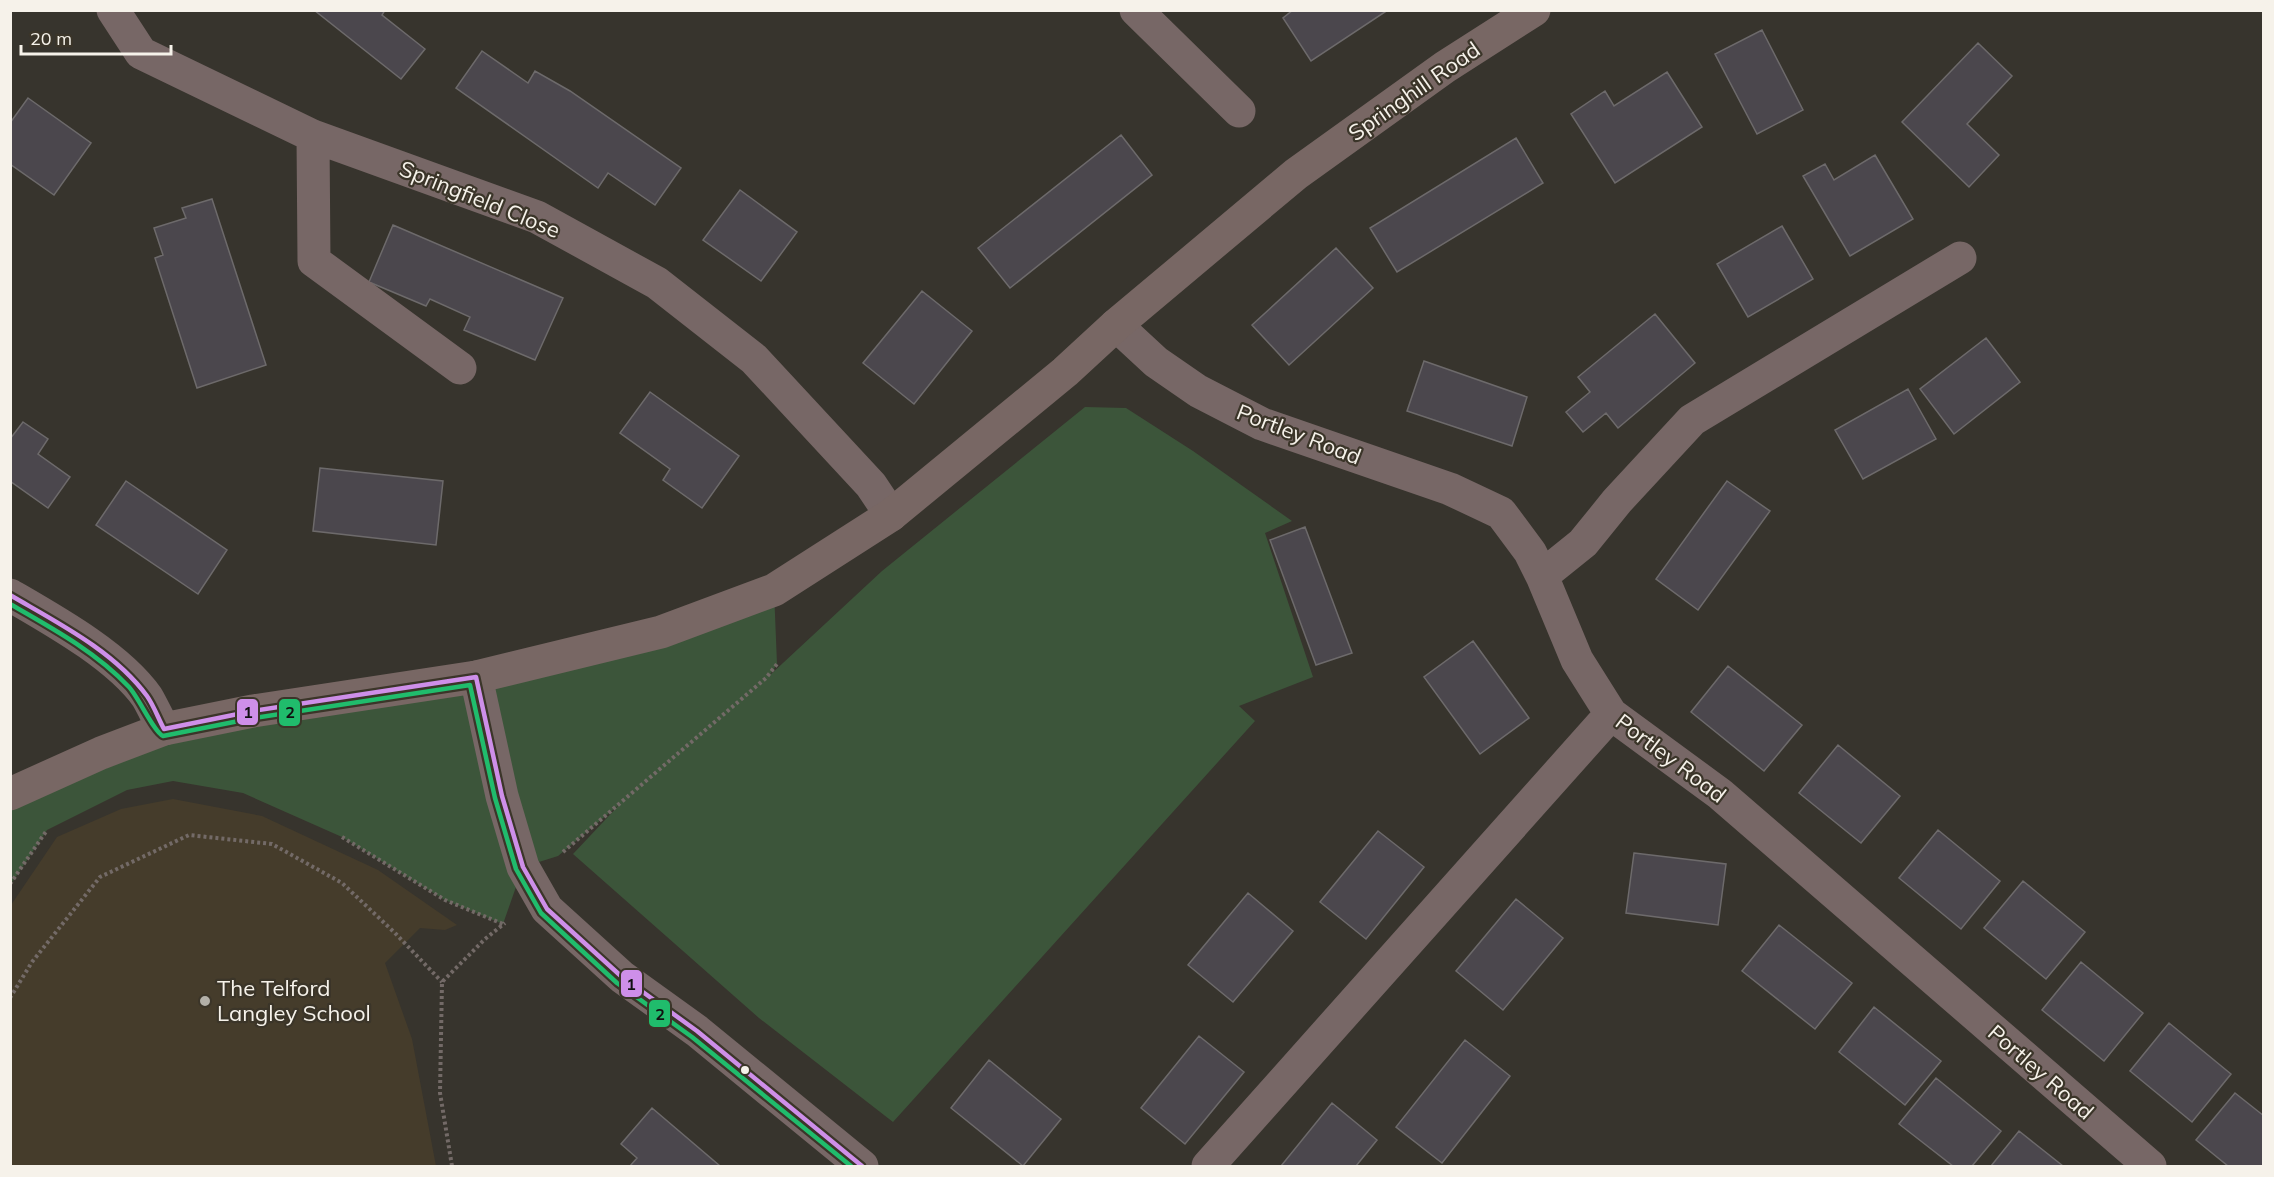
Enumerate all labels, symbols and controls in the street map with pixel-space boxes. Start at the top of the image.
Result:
scale bar [21,18,171,56]
text: 20 m [30,27,72,50]
street label: Springhill Road [1343,35,1485,147]
street label: Springfield Close [396,154,564,244]
street label: Portley Road [1233,397,1365,471]
line badge: 1 [236,698,259,726]
line badge: 2 [278,698,301,727]
text: 1 [243,702,253,722]
text: 2 [285,702,295,722]
street label: Portley Road [1610,707,1732,809]
line badge: 1 [620,969,643,998]
place label: The Telford Langley School [217,974,371,1027]
text: 1 [626,974,636,994]
marker: The Telford Langley School [198,994,212,1008]
line badge: 2 [648,999,671,1028]
text: 2 [655,1004,665,1024]
street label: Portley Road [1982,1018,2100,1126]
unlabelled marker [739,1064,751,1076]

